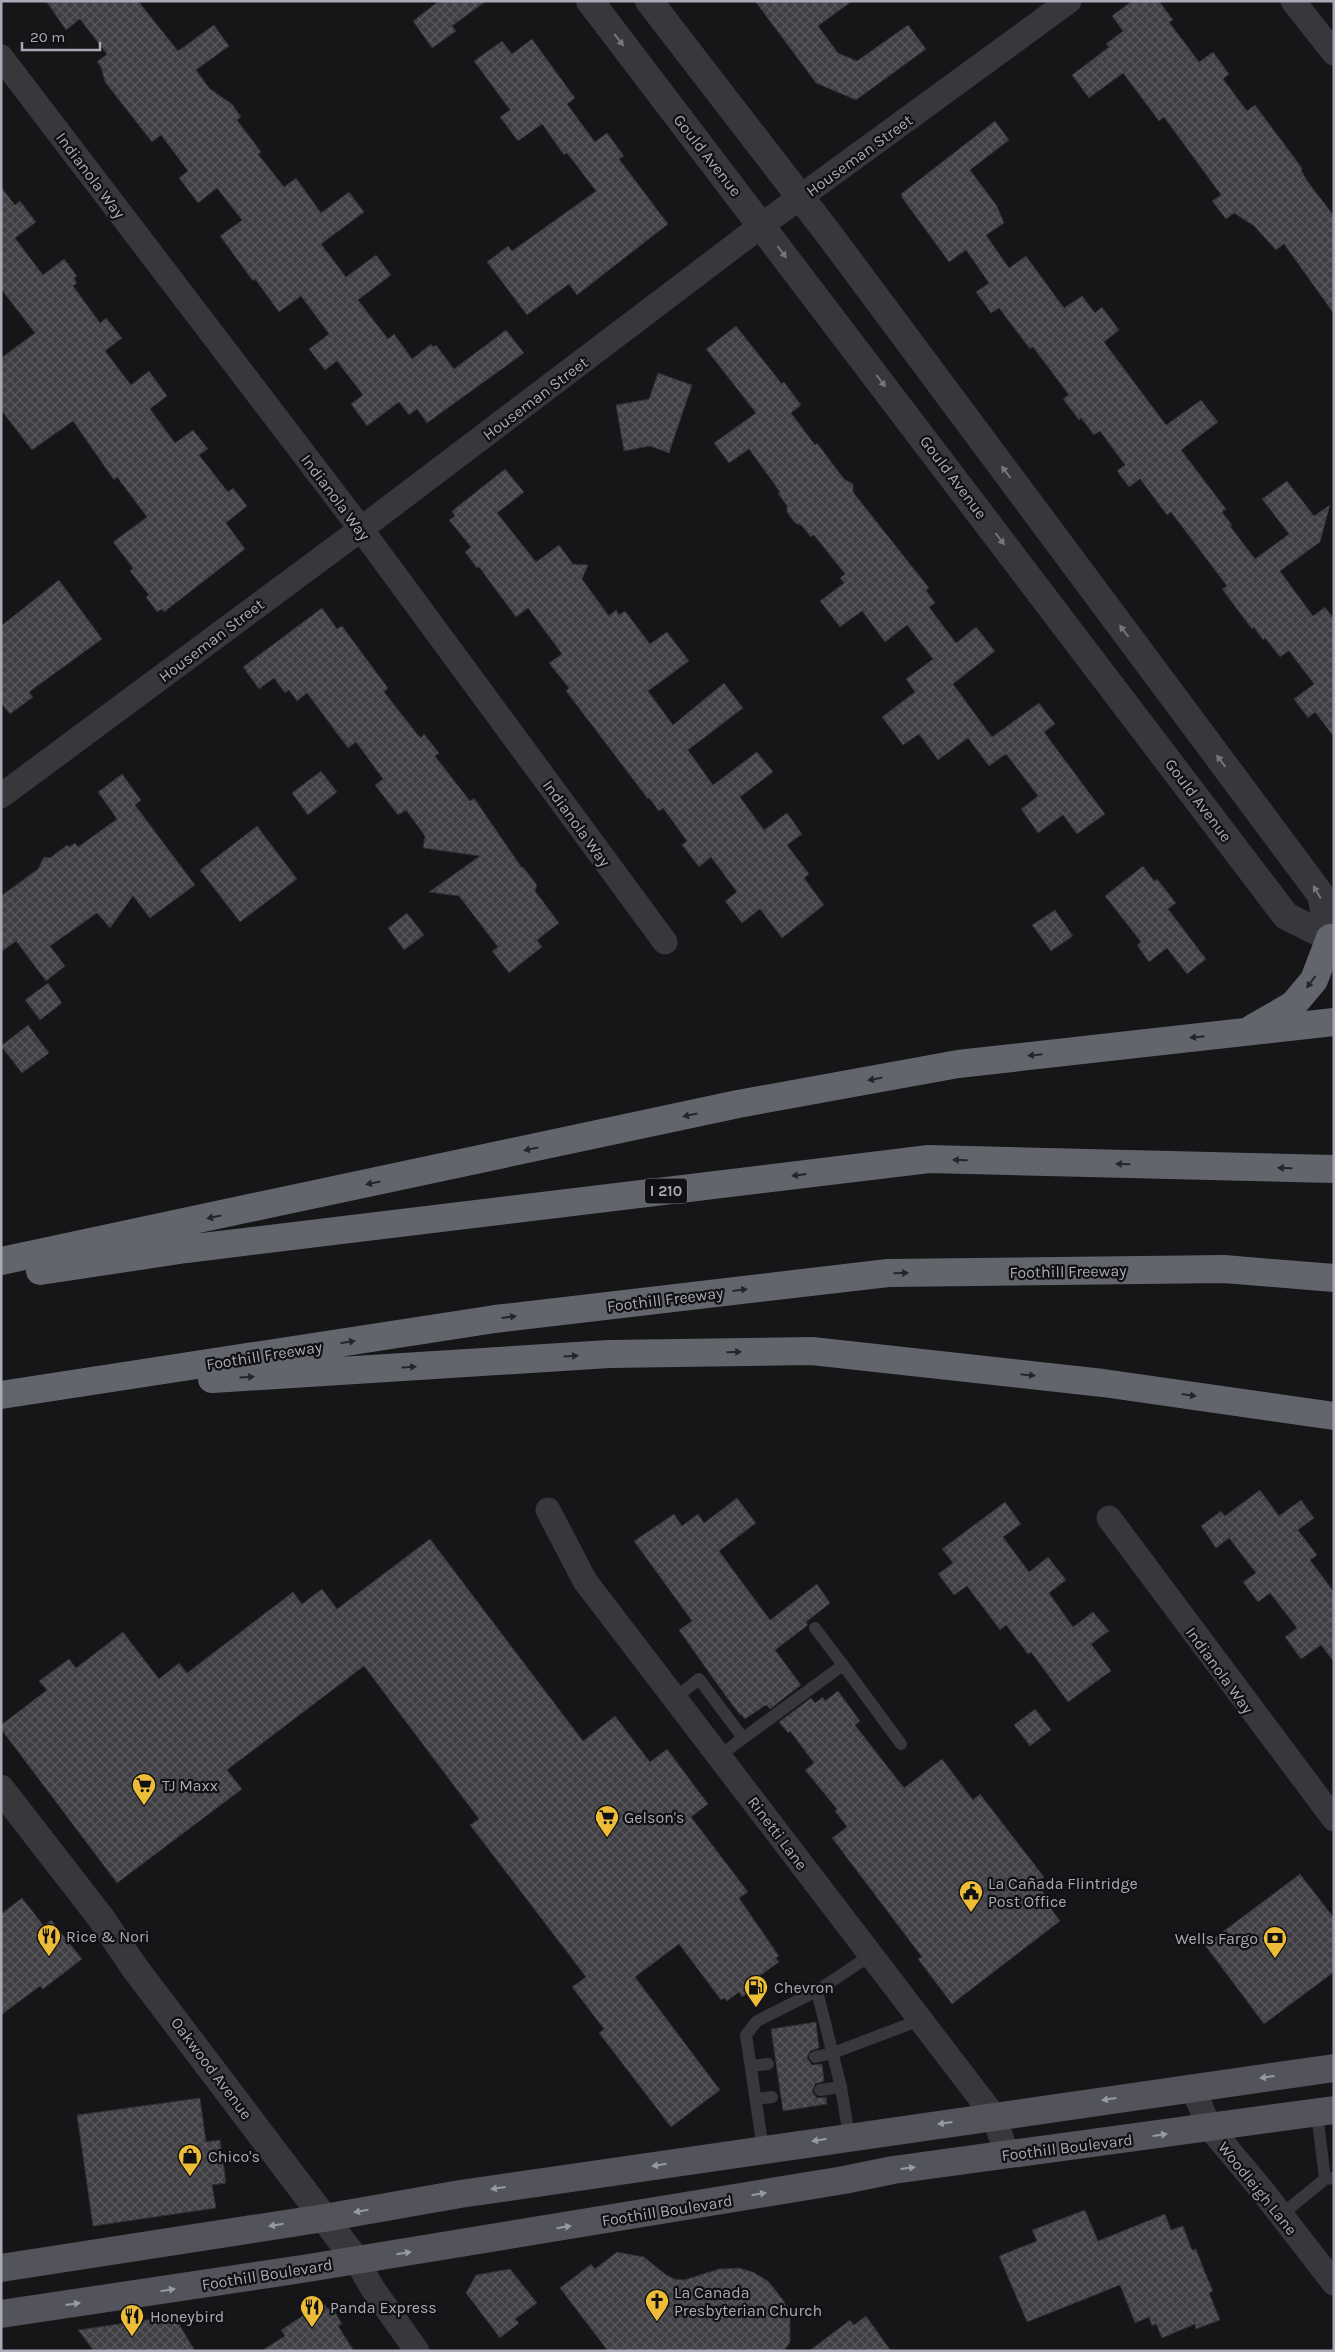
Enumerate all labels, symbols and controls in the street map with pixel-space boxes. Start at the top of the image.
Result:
scale bar [22,20,100,52]
text: 20 m [30,28,65,46]
one-way arrow [614,33,625,46]
street label: Gould Avenue [670,110,746,200]
street label: Houseman Street [802,110,916,200]
street label: Indianola Way [52,129,129,222]
one-way arrow [777,245,788,258]
street label: Houseman Street [479,353,592,444]
one-way arrow [875,374,886,387]
street label: Gould Avenue [916,432,991,523]
street label: Indianola Way [297,451,374,544]
one-way arrow [1001,465,1011,479]
one-way arrow [995,532,1006,545]
street label: Houseman Street [155,595,268,686]
one-way arrow [1119,624,1129,638]
one-way arrow [1216,754,1226,768]
street label: Gould Avenue [1161,755,1236,846]
street label: Indianola Way [539,776,615,871]
one-way arrow [1313,885,1322,898]
one-way arrow [1306,975,1316,989]
one-way arrow [1189,1034,1205,1042]
one-way arrow [1027,1051,1043,1059]
one-way arrow [867,1075,882,1083]
one-way arrow [683,1111,698,1119]
one-way arrow [524,1145,539,1153]
one-way arrow [952,1155,968,1163]
one-way arrow [1114,1160,1130,1168]
one-way arrow [1277,1164,1293,1172]
one-way arrow [790,1171,806,1179]
road number: I 210 [645,1178,687,1204]
one-way arrow [365,1179,380,1187]
one-way arrow [205,1213,221,1221]
street label: Foothill Freeway [1009,1261,1127,1282]
one-way arrow [894,1269,910,1277]
street label: Foothill Freeway [606,1283,725,1316]
one-way arrow [732,1286,748,1294]
one-way arrow [501,1313,517,1321]
street label: Foothill Freeway [205,1337,324,1374]
one-way arrow [341,1337,357,1345]
one-way arrow [726,1348,742,1356]
one-way arrow [563,1352,579,1360]
one-way arrow [401,1362,417,1370]
one-way arrow [1020,1371,1036,1379]
one-way arrow [239,1372,255,1380]
one-way arrow [1182,1391,1198,1399]
street label: Indianola Way [1182,1623,1258,1718]
supermarket icon: TJ Maxx [131,1772,157,1806]
place label: TJ Maxx [162,1776,218,1795]
street label: Rinetti Lane [744,1793,811,1874]
supermarket icon: Gelson's [594,1804,620,1838]
place label: Gelson's [624,1808,684,1827]
place label: La Cañada Flintridge Post Office [988,1874,1138,1911]
public building icon: La Cañada Flintridge Post Office [958,1879,984,1913]
restaurant icon: Rice & Nori [36,1923,62,1957]
bank icon: Wells Fargo [1262,1925,1288,1959]
place label: Rice & Nori [66,1927,150,1946]
place label: Wells Fargo [1175,1929,1258,1948]
fuel station icon: Chevron [743,1974,769,2008]
place label: Chevron [774,1978,834,1997]
street label: Oakwood Avenue [167,2013,256,2123]
one-way arrow [1258,2073,1274,2081]
one-way arrow [1101,2095,1117,2103]
one-way arrow [937,2119,953,2127]
street label: Foothill Boulevard [1000,2130,1134,2165]
one-way arrow [1152,2131,1168,2139]
one-way arrow [811,2137,827,2145]
street label: Woodleigh Lane [1214,2138,1301,2239]
shop icon: Chico's [177,2143,203,2177]
place label: Chico's [208,2147,260,2166]
one-way arrow [650,2161,666,2169]
one-way arrow [901,2164,917,2172]
one-way arrow [489,2185,505,2193]
one-way arrow [751,2190,767,2198]
street label: Foothill Boulevard [600,2191,734,2230]
one-way arrow [352,2207,368,2215]
one-way arrow [268,2221,284,2229]
one-way arrow [557,2222,573,2230]
one-way arrow [396,2249,412,2257]
street label: Foothill Boulevard [200,2255,334,2294]
place label: La Canada Presbyterian Church [674,2283,822,2320]
one-way arrow [161,2286,177,2294]
church icon: La Canada Presbyterian Church [644,2288,670,2322]
restaurant icon: Panda Express [299,2294,325,2328]
place label: Panda Express [330,2298,437,2317]
one-way arrow [65,2300,81,2308]
restaurant icon: Honeybird [119,2303,145,2337]
place label: Honeybird [150,2307,224,2326]

